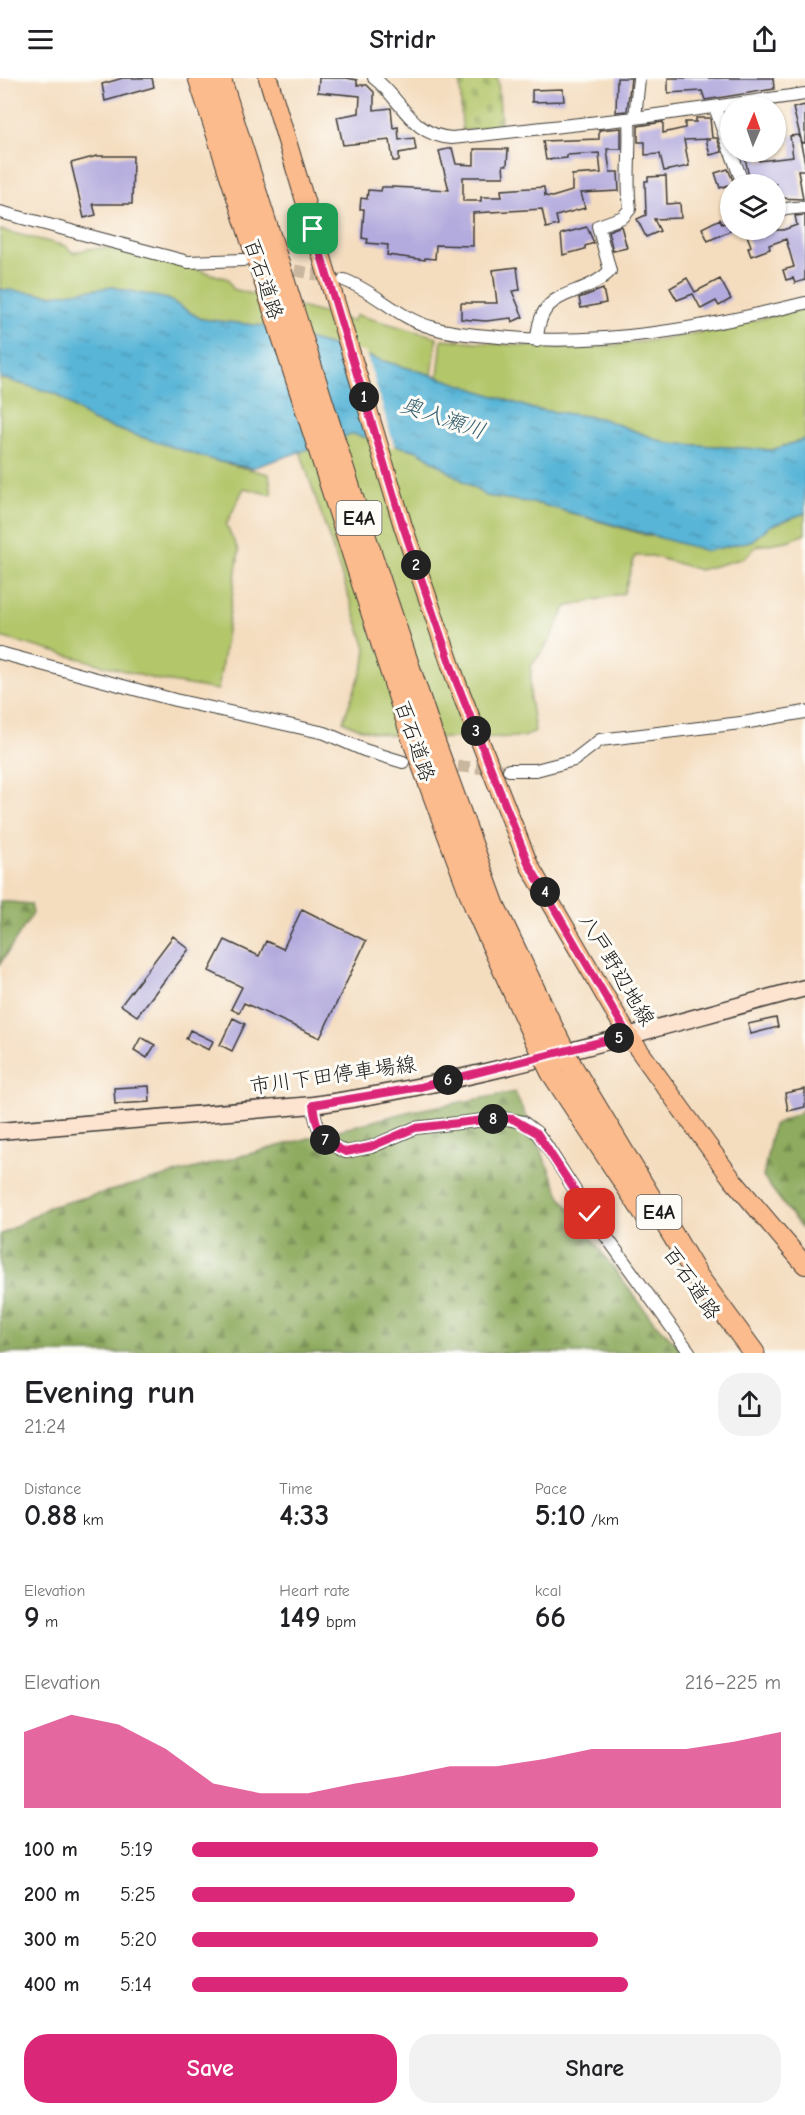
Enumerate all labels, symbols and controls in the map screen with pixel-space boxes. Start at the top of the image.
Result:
icon: menu [24,23,57,56]
icon: share [748,23,781,56]
text: Stridr [369,24,436,55]
north arrow [720,96,786,162]
map controls [720,96,786,240]
button: layers [720,174,786,240]
pin [287,203,338,254]
icon: arrive [296,212,329,245]
street label: 百石道路 [240,235,288,323]
pin: 1 [349,382,379,412]
text: 1 [361,388,367,406]
water label: 奥入瀬川 [397,391,489,445]
road number: E4A [336,501,382,535]
pin: 2 [401,550,431,580]
text: 2 [412,556,420,574]
street label: 百石道路 [390,697,440,785]
pin: 3 [461,716,491,746]
text: 3 [472,722,480,740]
pin: 4 [530,877,560,907]
text: 4 [541,883,549,901]
street label: 八戸野辺地線 [574,910,660,1030]
pin: 5 [604,1023,634,1053]
text: 5 [615,1029,623,1047]
street label: 市川下田停車場線 [248,1051,418,1099]
pin: 6 [433,1065,463,1095]
text: 6 [444,1071,452,1089]
pin: 8 [478,1104,508,1134]
text: 8 [489,1110,497,1128]
pin: 7 [310,1125,340,1155]
text: 7 [321,1131,329,1149]
pin [564,1188,615,1239]
road number: E4A [636,1195,682,1229]
icon: check [573,1197,606,1230]
street label: 百石道路 [658,1242,726,1324]
text: Evening run [24,1373,195,1411]
button: share [718,1373,781,1436]
text: 21:24 [24,1415,66,1438]
text: Distance [24,1480,81,1498]
text: Time [279,1480,313,1498]
text: Pace [535,1480,567,1498]
text: 0.88 [24,1498,77,1533]
text: 4:33 [279,1498,329,1533]
text: 5:10 [535,1498,586,1533]
text: km [77,1511,104,1529]
text: /km [586,1511,619,1529]
text: Elevation [24,1582,85,1600]
text: Heart rate [279,1582,350,1600]
text: kcal [535,1582,562,1600]
text: 9 [24,1600,40,1635]
text: 149 [279,1600,321,1635]
text: 66 [535,1600,566,1635]
text: m [40,1613,58,1631]
text: bpm [321,1613,356,1631]
text: Elevation [24,1671,101,1694]
text: 216–225 m [685,1671,781,1694]
text: 100 m [24,1838,78,1861]
text: 5:19 [120,1838,153,1861]
text: 200 m [24,1883,80,1906]
text: 5:25 [120,1883,156,1906]
text: 300 m [24,1928,80,1951]
text: 5:20 [120,1928,157,1951]
text: 400 m [24,1973,79,1996]
text: 5:14 [120,1973,152,1996]
button: Save [24,2034,397,2103]
button: Share [409,2034,781,2103]

